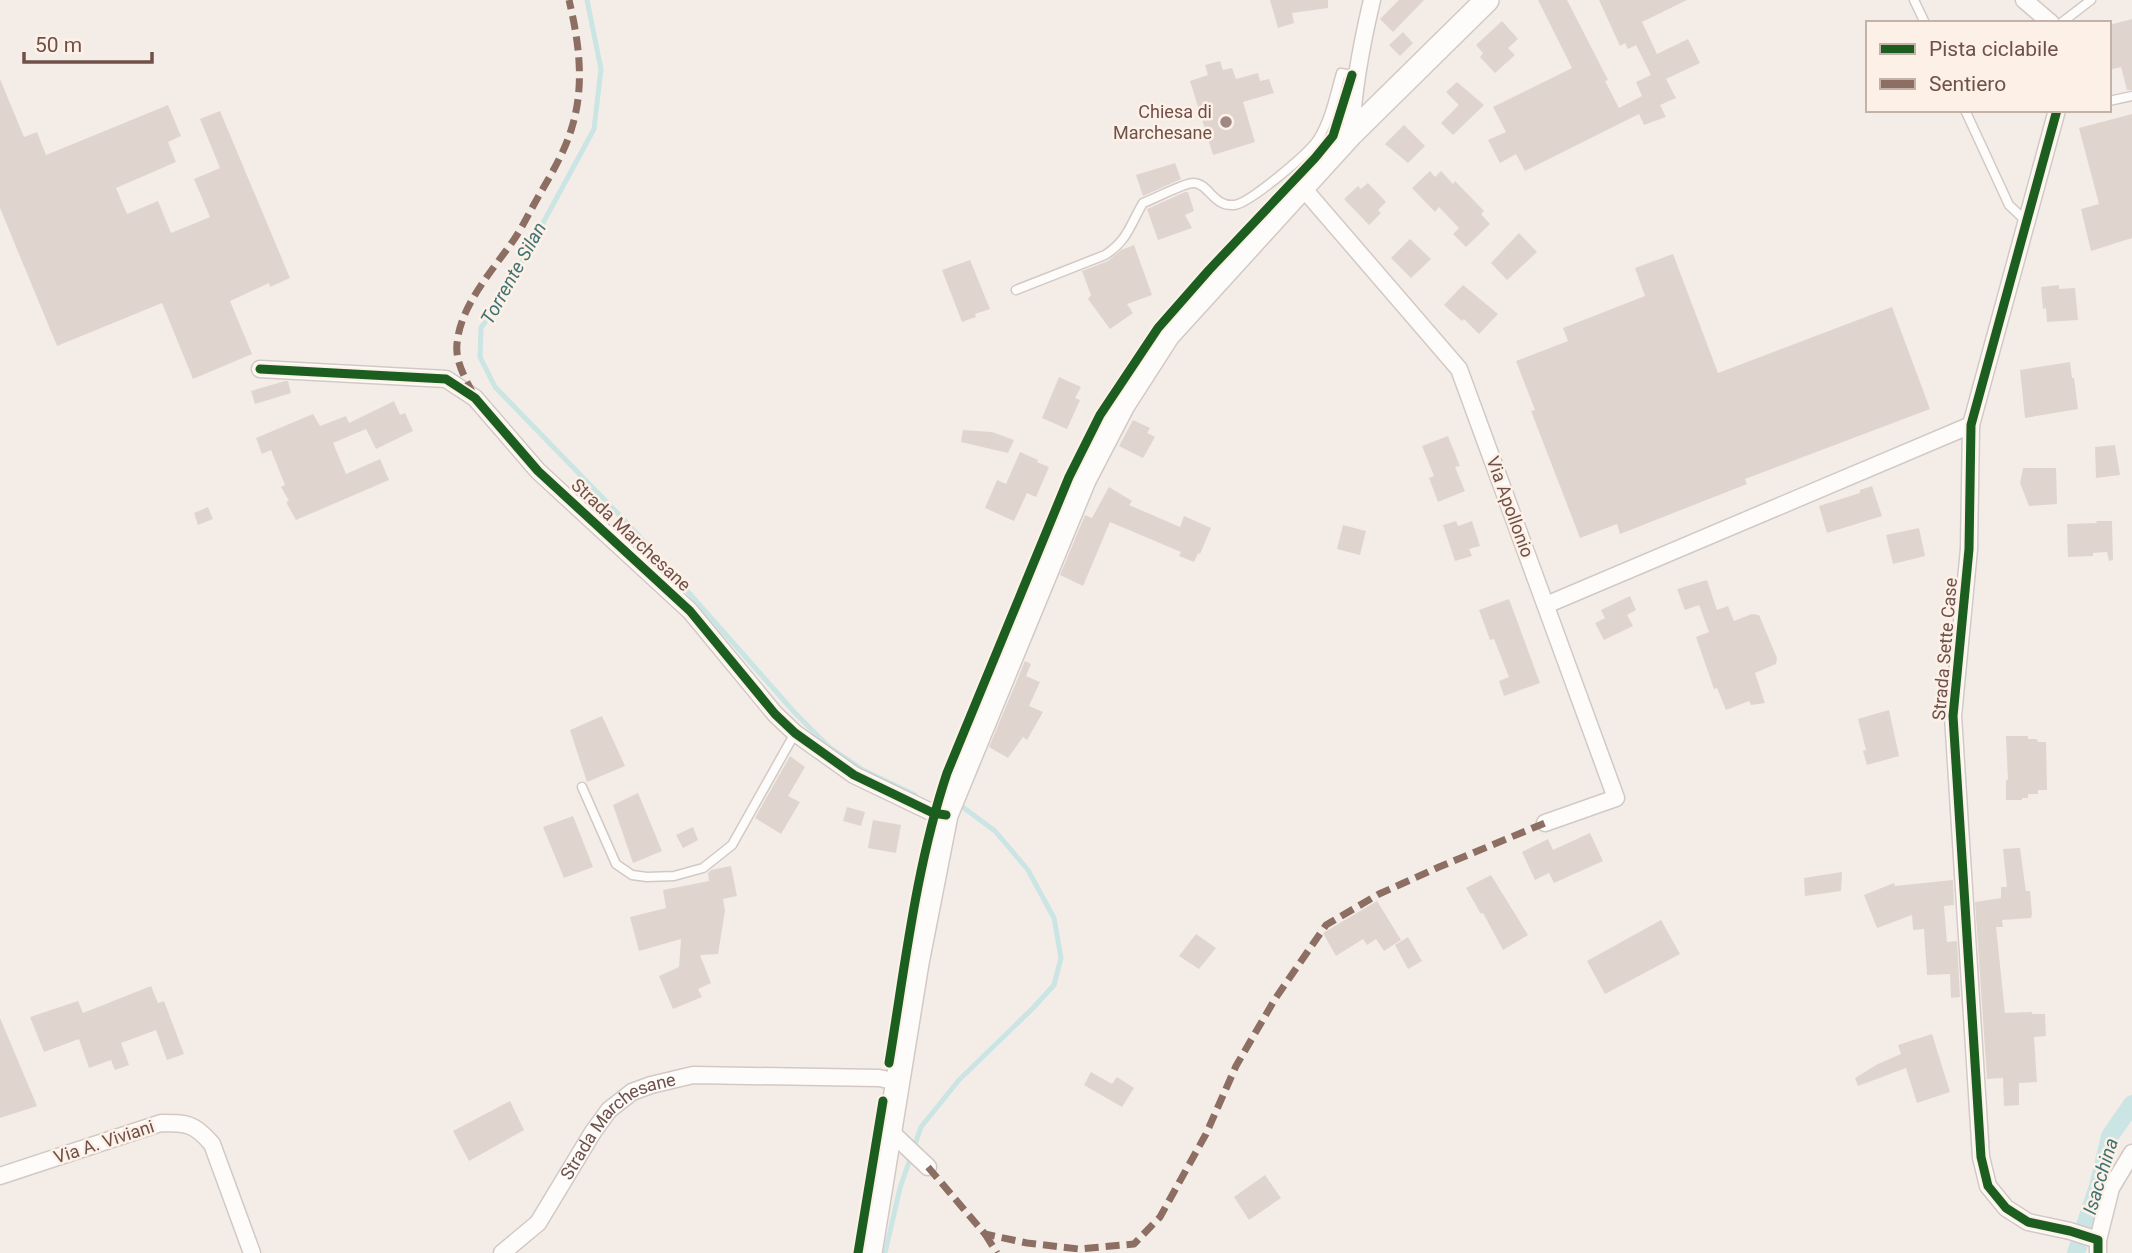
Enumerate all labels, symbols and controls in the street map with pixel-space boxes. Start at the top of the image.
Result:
scale bar [24,21,152,65]
legend [1866,21,2111,112]
text: 50 m [35,33,82,57]
text: Pista ciclabile [1929,37,2058,61]
text: Sentiero [1929,72,2006,96]
place label: Chiesa di Marchesane [1113,101,1212,143]
marker: Chiesa di Marchesane [1218,114,1234,130]
water label: Torrente Silan [476,218,551,328]
street label: Via Apollonio [1483,454,1538,560]
street label: Strada Marchesane [567,474,695,595]
street label: Strada Sette Case [1928,577,1961,721]
street label: Strada Marchesane [556,1069,678,1183]
street label: Via A. Viviani [51,1115,157,1168]
water label: Isacchina [2078,1135,2123,1217]

